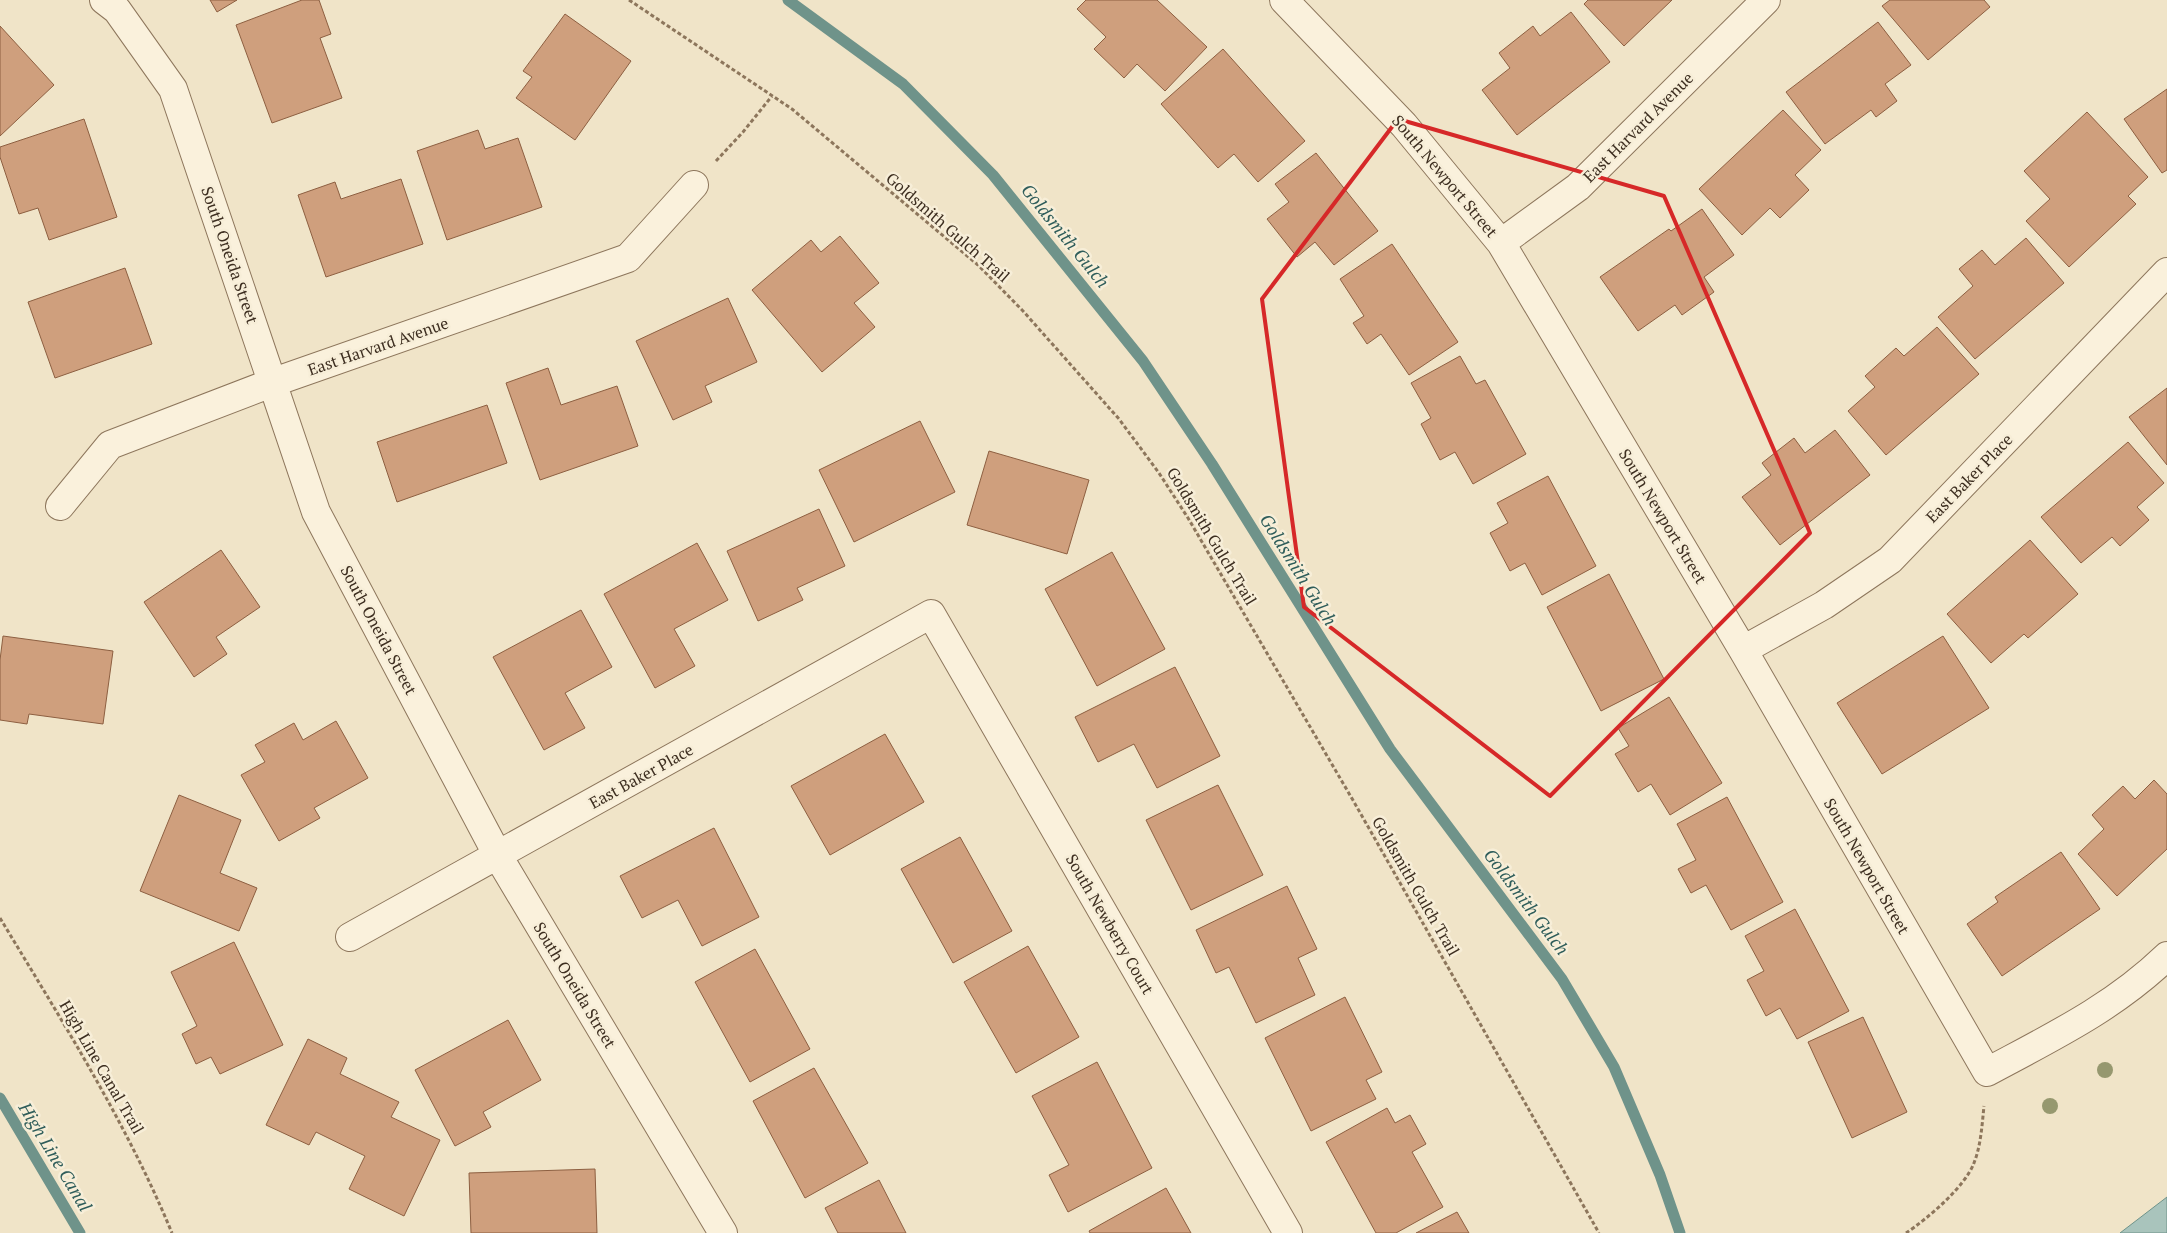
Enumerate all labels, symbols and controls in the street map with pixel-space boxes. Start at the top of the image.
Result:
street label: East Harvard Avenue [1578,67,1698,187]
street label: South Newport Street [1387,110,1503,242]
street label: Goldsmith Gulch Trail [881,167,1015,287]
water label: Goldsmith Gulch [1016,178,1115,292]
street label: South Oneida Street [196,184,264,327]
street label: East Harvard Avenue [305,312,451,380]
street label: East Baker Place [1921,429,2017,527]
street label: South Newport Street [1614,444,1712,588]
street label: Goldsmith Gulch Trail [1162,463,1262,609]
water label: Goldsmith Gulch [1255,509,1343,630]
street label: South Oneida Street [336,561,422,699]
street label: East Baker Place [585,738,697,814]
street label: South Newport Street [1819,794,1915,938]
street label: Goldsmith Gulch Trail [1367,812,1465,960]
water label: Goldsmith Gulch [1479,843,1575,960]
street label: South Newberry Court [1061,850,1159,998]
street label: South Oneida Street [529,918,621,1052]
street label: High Line Canal Trail [55,996,149,1138]
water label: High Line Canal [13,1097,98,1216]

